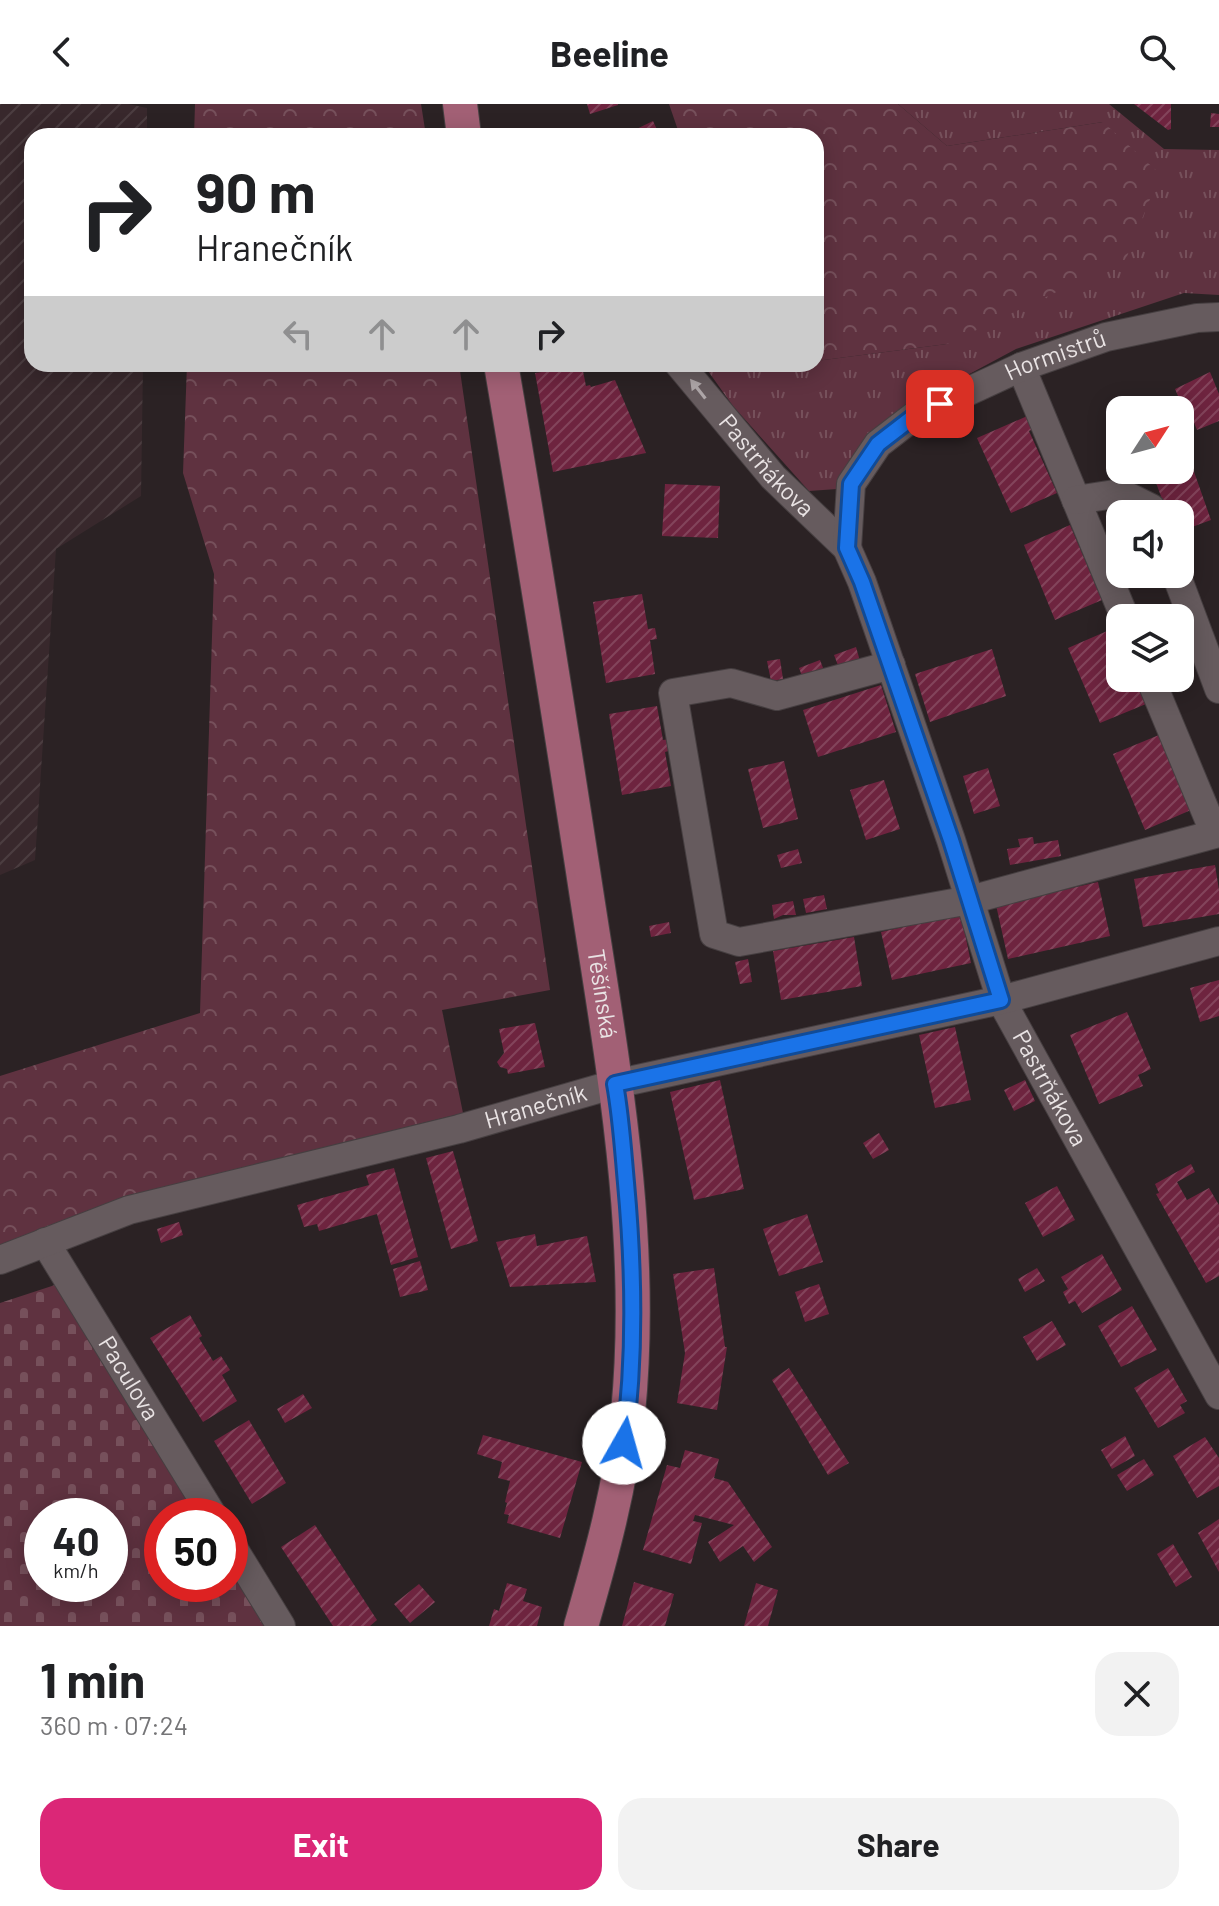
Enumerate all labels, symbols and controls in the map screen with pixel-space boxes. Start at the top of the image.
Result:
icon: back [40,30,84,74]
icon: search [1135,30,1179,74]
text: Beeline [550,31,669,74]
text: 90 m [196,157,316,224]
icon: right [64,160,168,264]
text: Hranečník [196,225,353,268]
icon: left [276,312,320,356]
icon: ahead [360,312,404,356]
icon: ahead [444,312,488,356]
icon: right [528,312,572,356]
street label: Hormistrů [999,322,1109,386]
pin [906,370,974,438]
one-way arrow [691,379,707,399]
icon: arrive [918,382,962,426]
north arrow [1106,396,1194,484]
map controls [1106,396,1194,692]
street label: Pastrňákova [714,408,821,522]
button: sound [1106,500,1194,588]
button: layers [1106,604,1194,692]
street label: Těšínská [582,947,625,1040]
street label: Pastrňákova [1007,1024,1095,1151]
street label: Hranečník [481,1077,590,1134]
street label: Paculova [93,1330,167,1425]
position arrow [582,1401,666,1485]
speed limit sign: 50 [144,1498,248,1602]
text: 40 [53,1516,100,1564]
text: km/h [53,1558,99,1582]
text: 1 min [40,1650,145,1708]
button: close [1095,1652,1179,1736]
text: 360 m · 07:24 [40,1709,188,1740]
button: Exit [40,1798,602,1890]
button: Share [618,1798,1179,1890]

